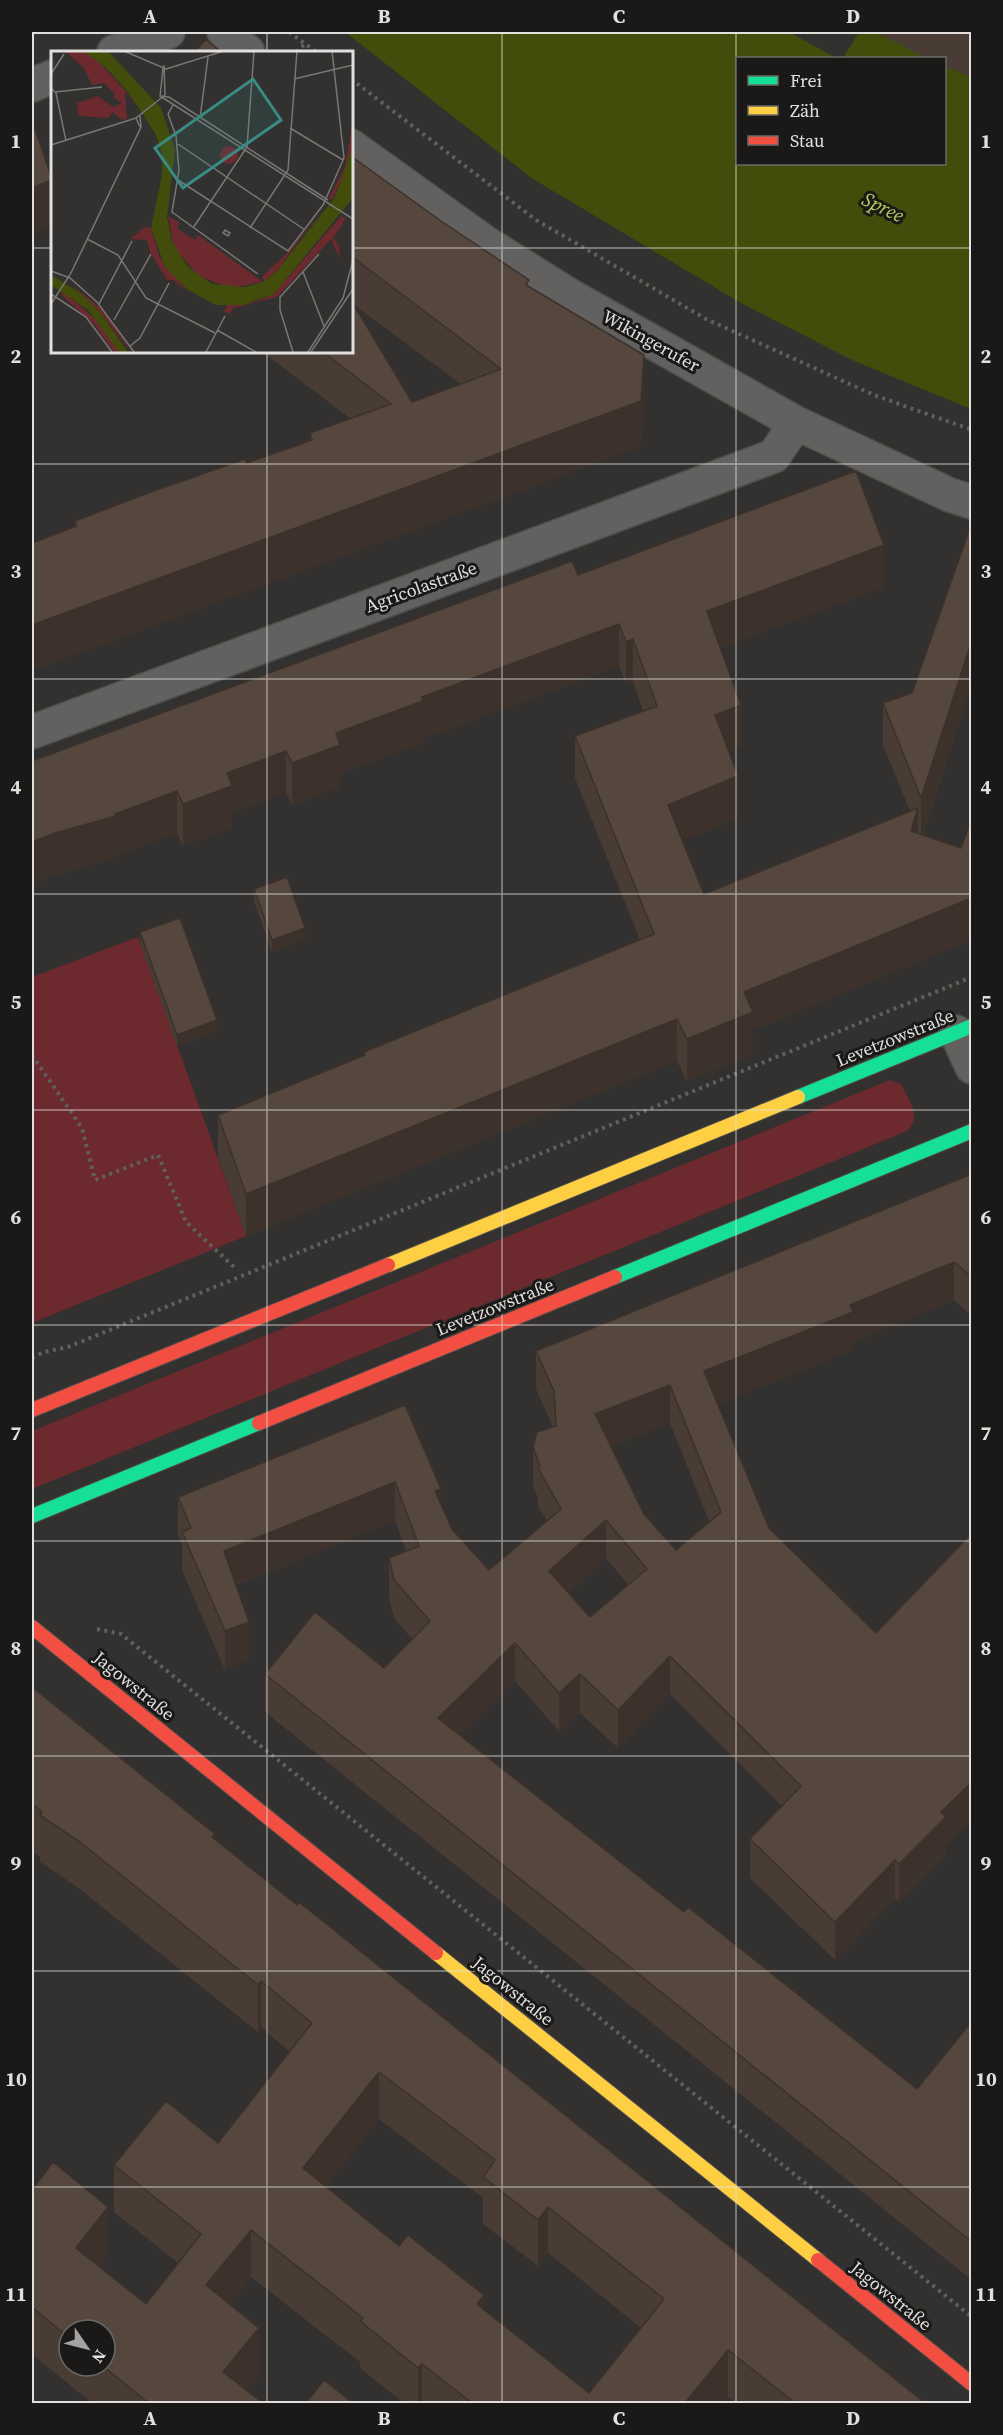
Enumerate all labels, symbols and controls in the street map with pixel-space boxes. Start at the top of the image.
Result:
text: A [143,2,157,30]
text: B [377,2,391,30]
text: C [613,2,625,30]
text: D [846,2,860,30]
inset map [51,51,352,352]
legend [736,57,946,165]
text: Frei [790,68,822,93]
text: Zäh [790,98,820,123]
text: 1 [11,127,21,155]
text: 1 [981,127,991,155]
text: Stau [790,128,825,153]
water label: Spree [857,185,909,229]
street label: Wikingerufer [598,304,705,378]
text: 2 [11,342,22,370]
text: 2 [981,342,992,370]
street label: Agricolastraße [362,555,480,618]
text: 3 [11,557,22,585]
text: 3 [981,557,992,585]
text: 4 [11,773,22,801]
text: 4 [981,773,992,801]
text: 5 [11,988,22,1016]
text: 5 [981,988,992,1016]
street label: Levetzowstraße [832,1002,958,1073]
text: 6 [11,1203,22,1231]
text: 6 [981,1203,992,1231]
street label: Levetzowstraße [432,1271,558,1342]
text: 7 [11,1419,22,1447]
text: 7 [981,1419,992,1447]
text: 8 [11,1634,21,1662]
text: 8 [981,1634,991,1662]
street label: Jagowstraße [88,1644,180,1726]
text: 9 [11,1849,22,1877]
text: 9 [981,1849,992,1877]
street label: Jagowstraße [467,1949,559,2031]
text: 10 [5,2065,27,2093]
text: 10 [975,2065,997,2093]
street label: Jagowstraße [845,2254,937,2336]
text: 11 [5,2280,27,2308]
text: 11 [975,2280,997,2308]
north arrow [57,2318,117,2378]
text: N [87,2346,112,2368]
text: A [143,2404,157,2432]
text: B [377,2404,391,2432]
text: C [613,2404,625,2432]
text: D [846,2404,860,2432]

